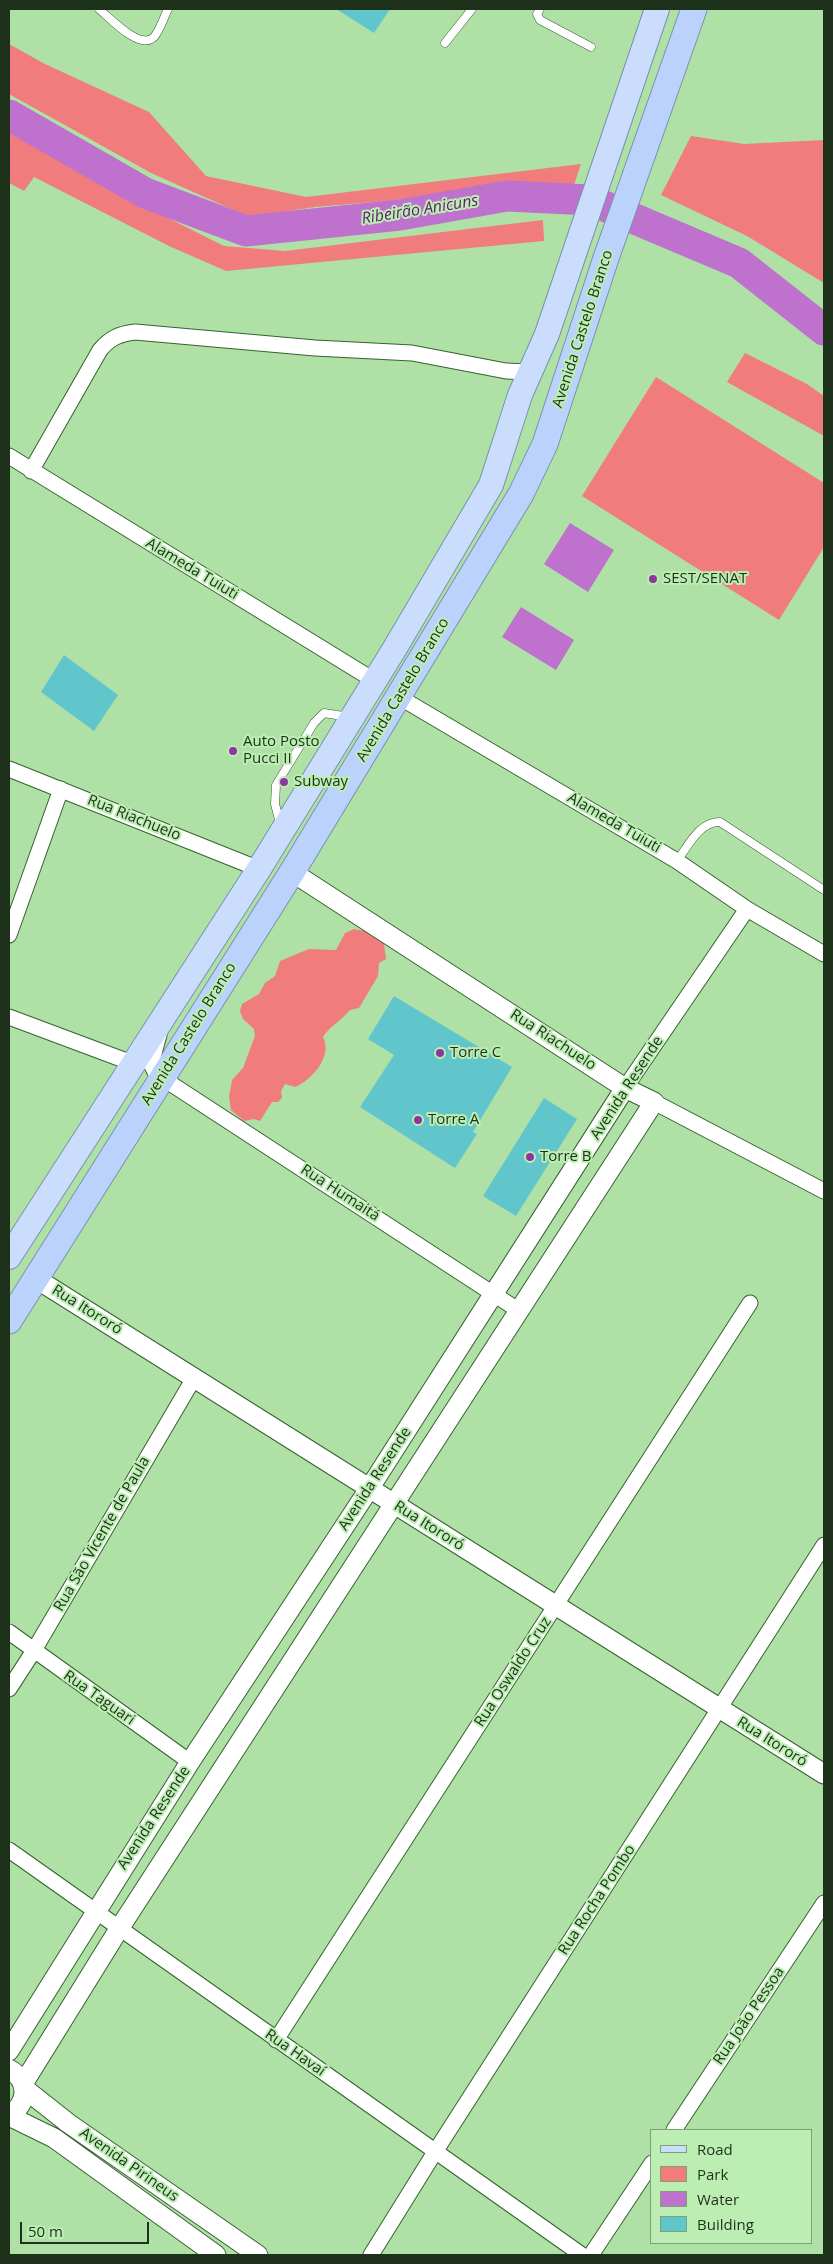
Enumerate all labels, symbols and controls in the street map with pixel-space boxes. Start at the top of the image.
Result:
water label: Ribeirão Anicuns [360,191,480,229]
street label: Avenida Castelo Branco [549,248,617,410]
street label: Alameda Tuiuti [142,534,242,604]
place label: SEST/SENAT [663,570,747,588]
marker: SEST/SENAT [647,573,659,585]
street label: Avenida Castelo Branco [353,615,453,765]
place label: Auto Posto Pucci II [243,733,320,768]
marker: Auto Posto Pucci II [227,745,239,757]
place label: Subway [294,773,348,791]
marker: Subway [278,776,290,788]
street label: Alameda Tuiuti [564,789,664,857]
street label: Rua Riachuelo [85,791,183,845]
street label: Avenida Castelo Branco [138,959,240,1109]
street label: Rua Riachuelo [507,1006,599,1074]
street label: Avenida Resende [587,1033,667,1143]
place label: Torre C [450,1044,501,1062]
marker: Torre C [434,1047,446,1059]
place label: Torre A [428,1111,479,1129]
marker: Torre A [412,1114,424,1126]
place label: Torre B [540,1148,592,1166]
marker: Torre B [524,1151,536,1163]
street label: Rua Humaitá [297,1161,383,1225]
street label: Rua Itororó [48,1281,126,1339]
street label: Avenida Resende [335,1424,415,1534]
street label: Rua São Vicente de Paula [50,1453,154,1615]
street label: Rua Itororó [390,1497,468,1555]
street label: Rua Oswaldo Cruz [471,1614,555,1730]
street label: Rua Taguari [60,1667,138,1729]
street label: Rua Itororó [733,1713,811,1771]
street label: Avenida Resende [114,1763,194,1873]
street label: Rua Rocha Pombo [555,1842,639,1958]
street label: Rua João Pessoa [710,1964,788,2068]
street label: Rua Havaí [261,2026,329,2080]
street label: Avenida Pirineus [76,2124,182,2206]
legend [650,2129,813,2244]
text: Road [697,2139,733,2159]
text: Park [697,2164,728,2184]
text: Water [697,2189,739,2209]
scale bar [22,2212,151,2244]
text: Building [697,2214,754,2234]
text: 50 m [28,2221,63,2241]

